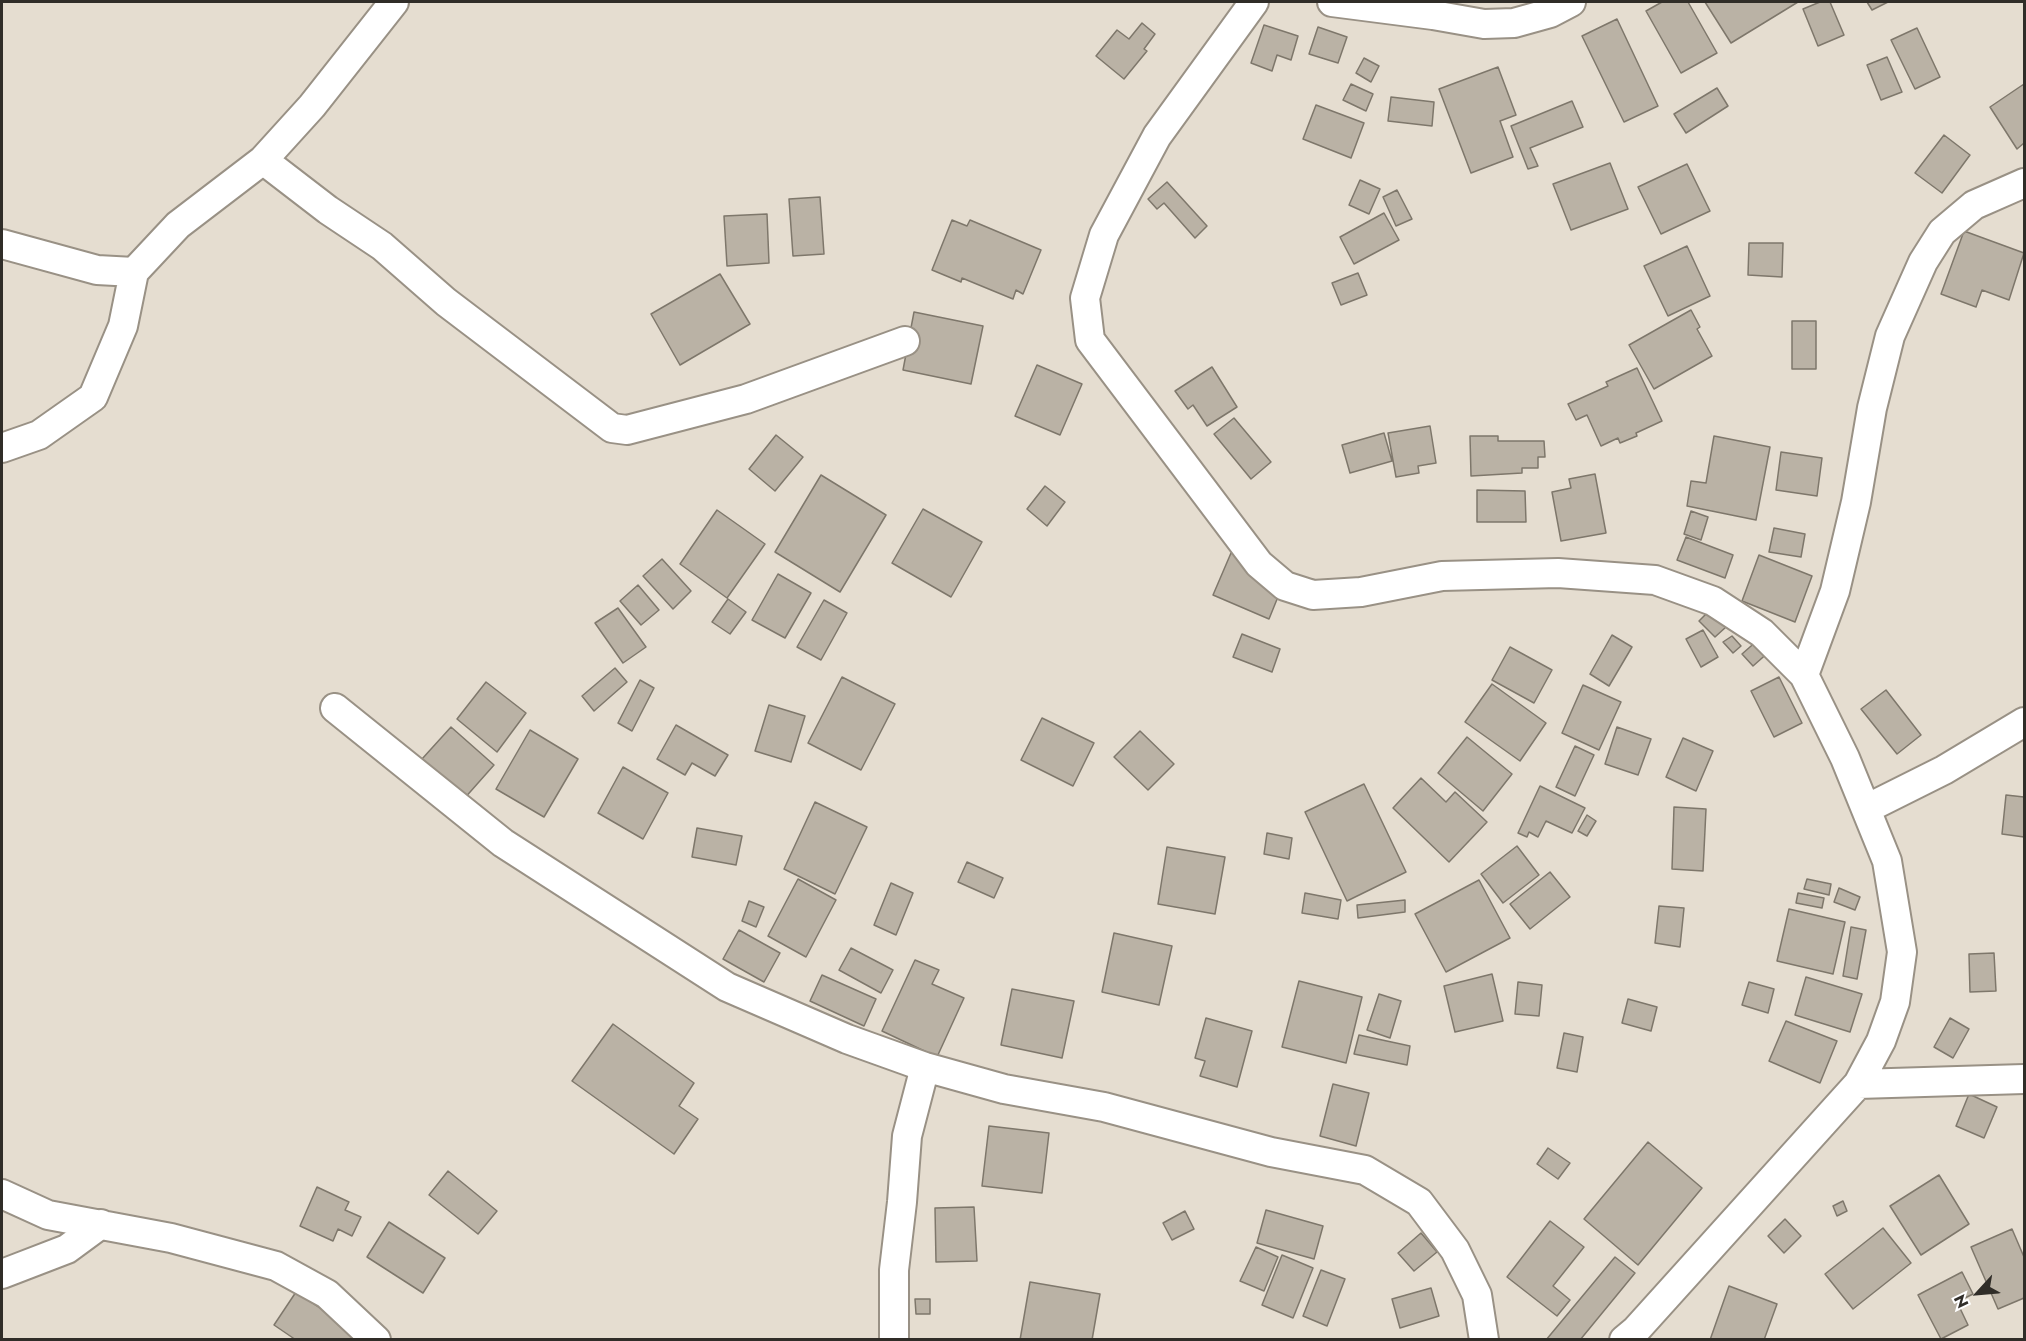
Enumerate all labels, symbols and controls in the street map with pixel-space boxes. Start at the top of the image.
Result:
north arrow [1948,1263,2008,1323]
text: N [1948,1290,1974,1312]

